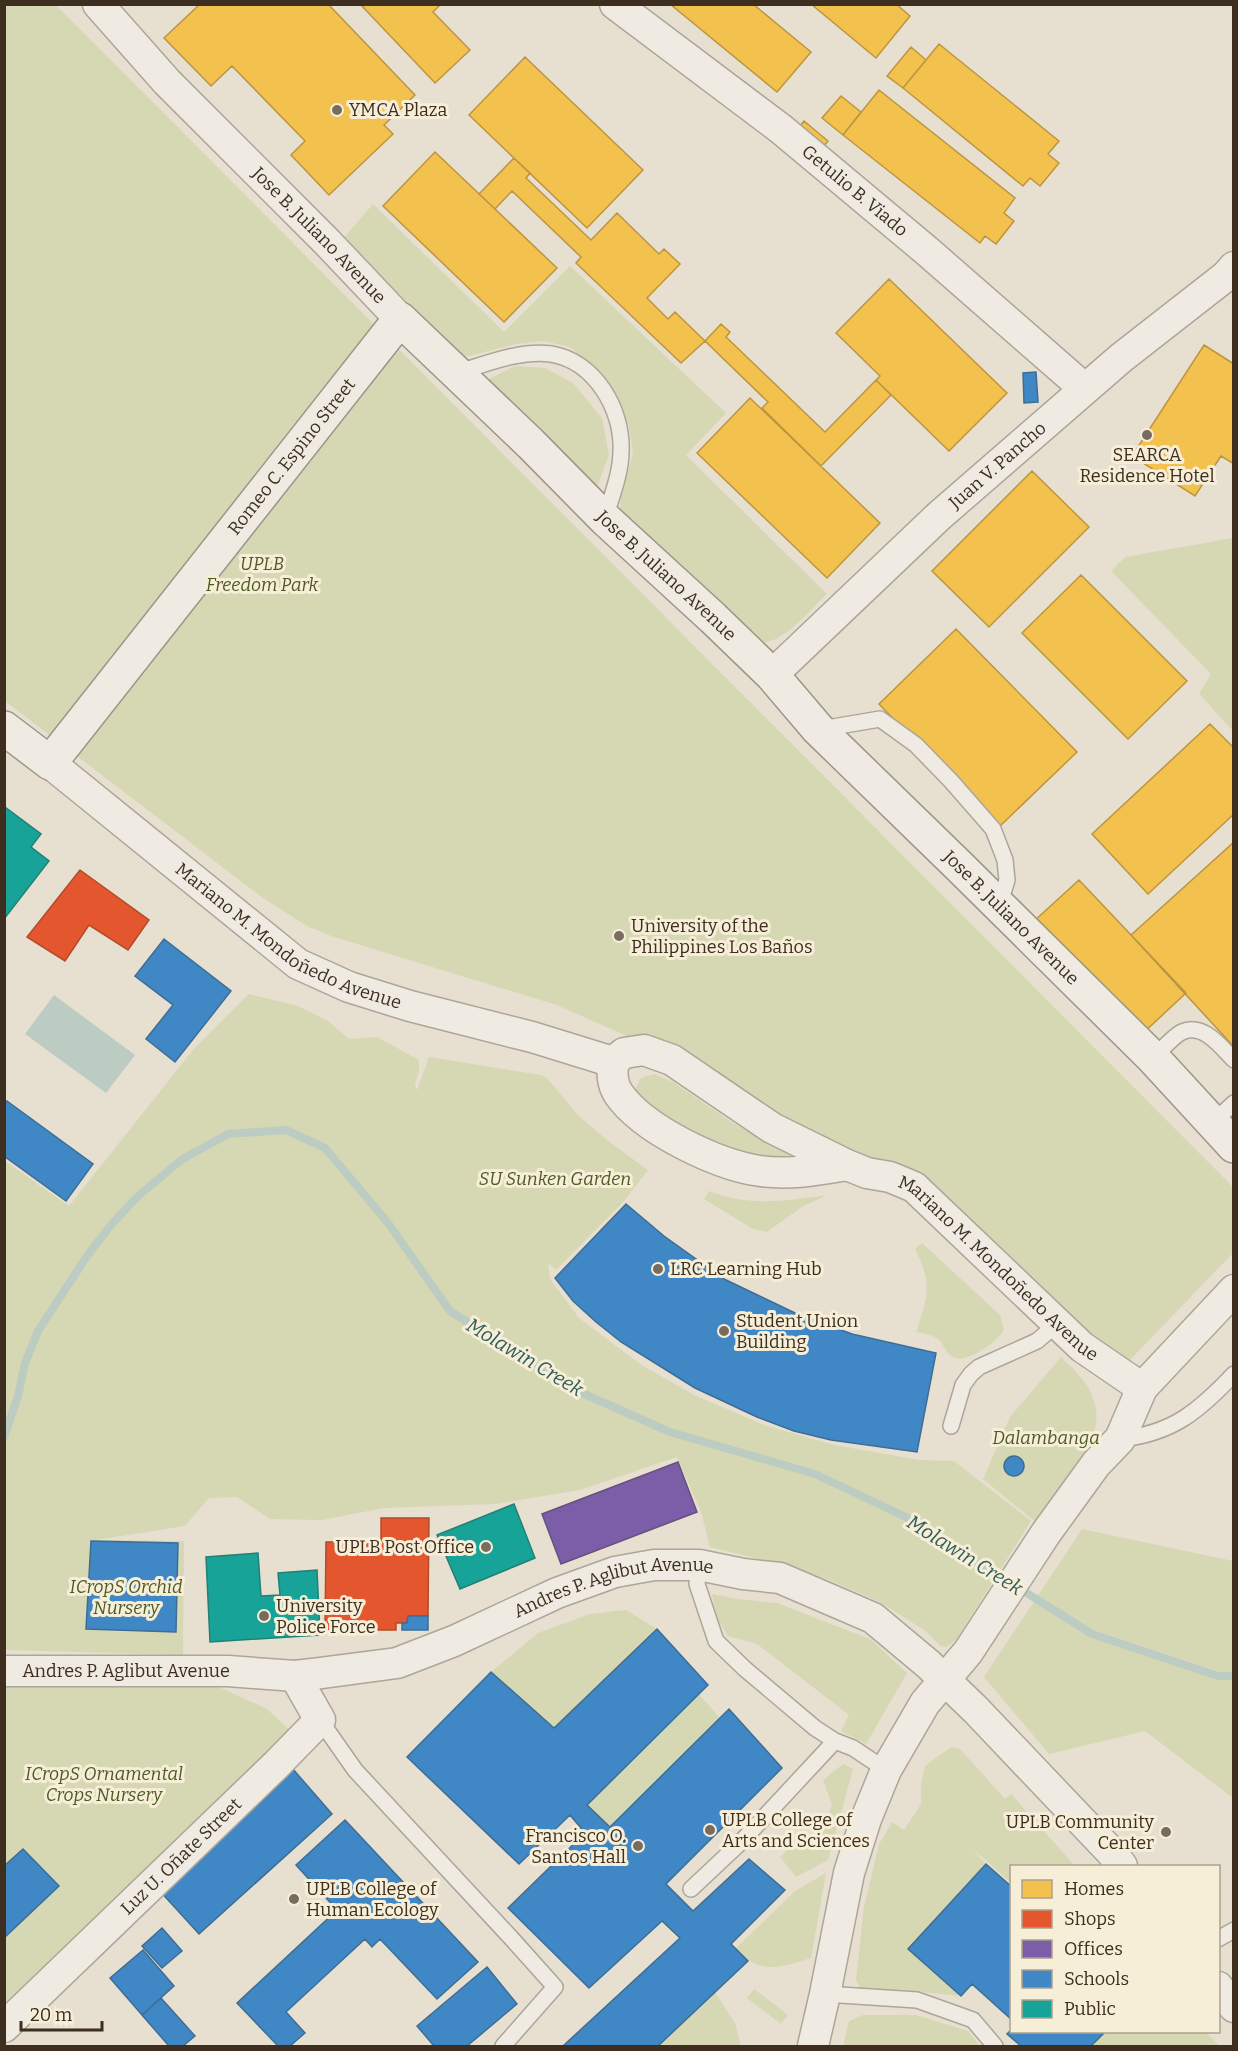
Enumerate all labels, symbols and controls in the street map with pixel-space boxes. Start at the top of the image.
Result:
place label: YMCA Plaza [349,99,447,121]
marker: YMCA Plaza [330,103,344,117]
street label: Getulio B. Viado [797,140,912,241]
street label: Jose B. Juliano Avenue [247,162,391,308]
street label: Romeo C. Espino Street [223,373,360,539]
street label: Juan V. Pancho [943,417,1051,514]
marker: SEARCA Residence Hotel [1140,428,1154,442]
place label: SEARCA Residence Hotel [1079,444,1215,487]
street label: Jose B. Juliano Avenue [591,505,741,645]
park label: UPLB Freedom Park [206,553,319,596]
street label: Jose B. Juliano Avenue [938,845,1084,989]
street label: Mariano M. Mondoñedo Avenue [171,858,404,1014]
place label: University of the Philippines Los Baños [631,915,813,958]
marker: University of the Philippines Los Baños [612,929,626,943]
park label: SU Sunken Garden [479,1168,631,1190]
street label: Mariano M. Mondoñedo Avenue [895,1171,1102,1366]
place label: LRC Learning Hub [670,1258,822,1280]
marker: LRC Learning Hub [651,1262,665,1276]
place label: Student Union Building [736,1310,859,1353]
water label: Molawin Creek [462,1313,588,1401]
marker: Student Union Building [717,1324,731,1338]
park label: Dalambanga [992,1427,1100,1449]
water label: Molawin Creek [902,1510,1028,1600]
place label: UPLB Post Office [336,1536,474,1558]
marker: UPLB Post Office [479,1540,493,1554]
street label: Andres P. Aglibut Avenue [510,1554,716,1623]
park label: ICropS Orchid Nursery [70,1576,183,1619]
place label: University Police Force [276,1595,376,1638]
marker: University Police Force [257,1609,271,1623]
street label: Andres P. Aglibut Avenue [22,1660,230,1682]
park label: ICropS Ornamental Crops Nursery [25,1763,183,1806]
street label: Luz U. Oñate Street [116,1793,246,1919]
place label: UPLB College of Arts and Sciences [722,1809,870,1852]
place label: UPLB Community Center [1006,1811,1154,1854]
marker: UPLB College of Arts and Sciences [703,1823,717,1837]
place label: Francisco O. Santos Hall [525,1825,626,1868]
marker: UPLB Community Center [1159,1825,1173,1839]
marker: Francisco O. Santos Hall [631,1839,645,1853]
legend [1010,1865,1220,2033]
place label: UPLB College of Human Ecology [306,1878,439,1921]
text: Homes [1064,1878,1124,1900]
marker: UPLB College of Human Ecology [287,1892,301,1906]
text: Shops [1064,1908,1116,1930]
text: Offices [1064,1938,1123,1960]
text: Schools [1064,1968,1129,1990]
scale bar [21,1994,102,2032]
text: Public [1064,1998,1116,2020]
text: 20 m [30,2004,72,2026]

